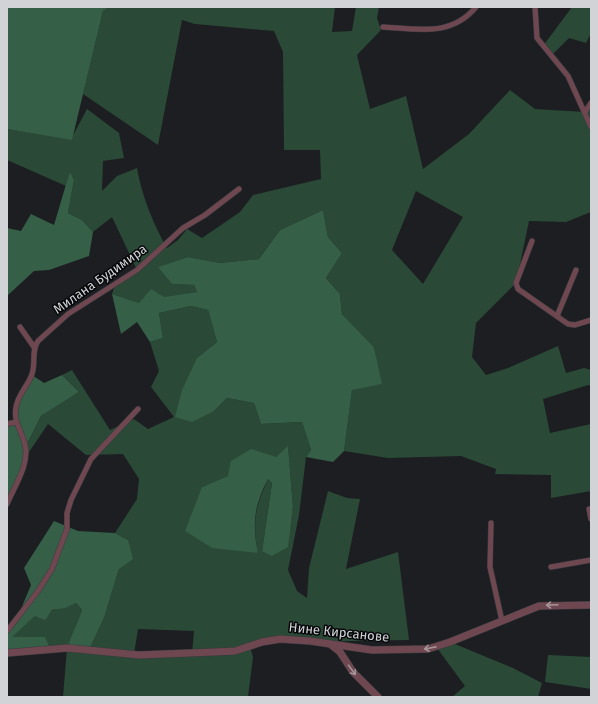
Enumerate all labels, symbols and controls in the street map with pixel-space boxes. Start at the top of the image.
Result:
street label: Милана Будимира [50,241,150,317]
one-way arrow [546,601,559,609]
street label: Нине Кирсанове [288,619,390,645]
one-way arrow [424,644,437,652]
one-way arrow [348,664,356,675]

